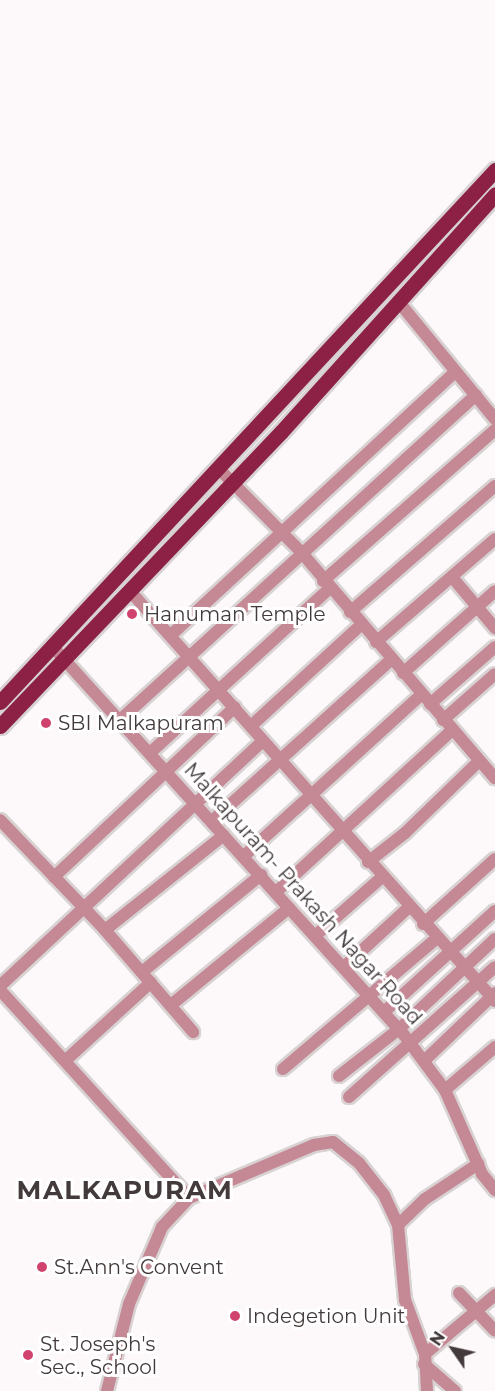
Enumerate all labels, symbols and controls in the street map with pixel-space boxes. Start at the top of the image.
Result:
place label: Hanuman Temple [144,602,325,626]
marker: Hanuman Temple [125,607,139,621]
place label: SBI Malkapuram [58,711,224,735]
marker: SBI Malkapuram [39,716,53,730]
street label: Malkapuram- Prakash Nagar Road [179,758,427,1030]
district label: MALKAPURAM [17,1175,233,1207]
place label: St.Ann's Convent [54,1255,224,1279]
marker: St.Ann's Convent [35,1260,49,1274]
place label: Indegetion Unit [247,1304,405,1328]
marker: Indegetion Unit [228,1309,242,1323]
north arrow [423,1319,483,1379]
text: N [426,1328,449,1349]
place label: St. Joseph's Sec., School [40,1332,157,1379]
marker: St. Joseph's Sec., School [21,1348,35,1362]

